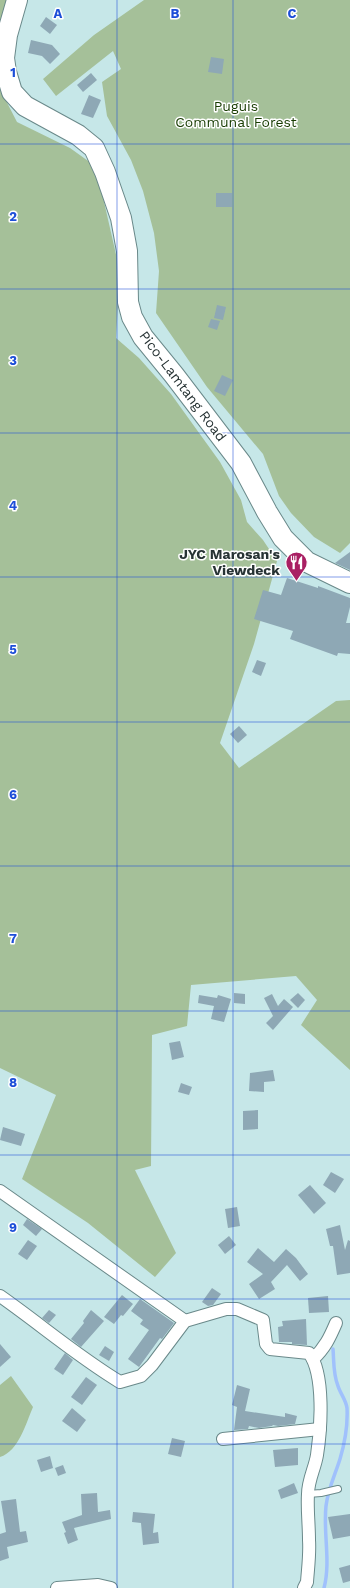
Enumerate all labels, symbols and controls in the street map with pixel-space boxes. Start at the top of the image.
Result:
text: A [54,6,63,21]
text: B [171,6,180,21]
text: C [288,6,297,21]
text: 1 [10,65,16,80]
park label: Puguis Communal Forest [175,98,297,130]
text: 2 [9,209,17,224]
street label: Pico-Lamtang Road [136,328,230,444]
text: 3 [9,353,17,368]
text: 4 [9,498,18,513]
place label: JYC Marosan's Viewdeck [179,546,281,578]
restaurant icon: JYC Marosan's Viewdeck [283,549,309,582]
text: 5 [9,642,17,657]
text: 6 [9,787,17,802]
text: 7 [9,931,17,946]
text: 8 [9,1075,17,1090]
text: 9 [9,1220,17,1235]

